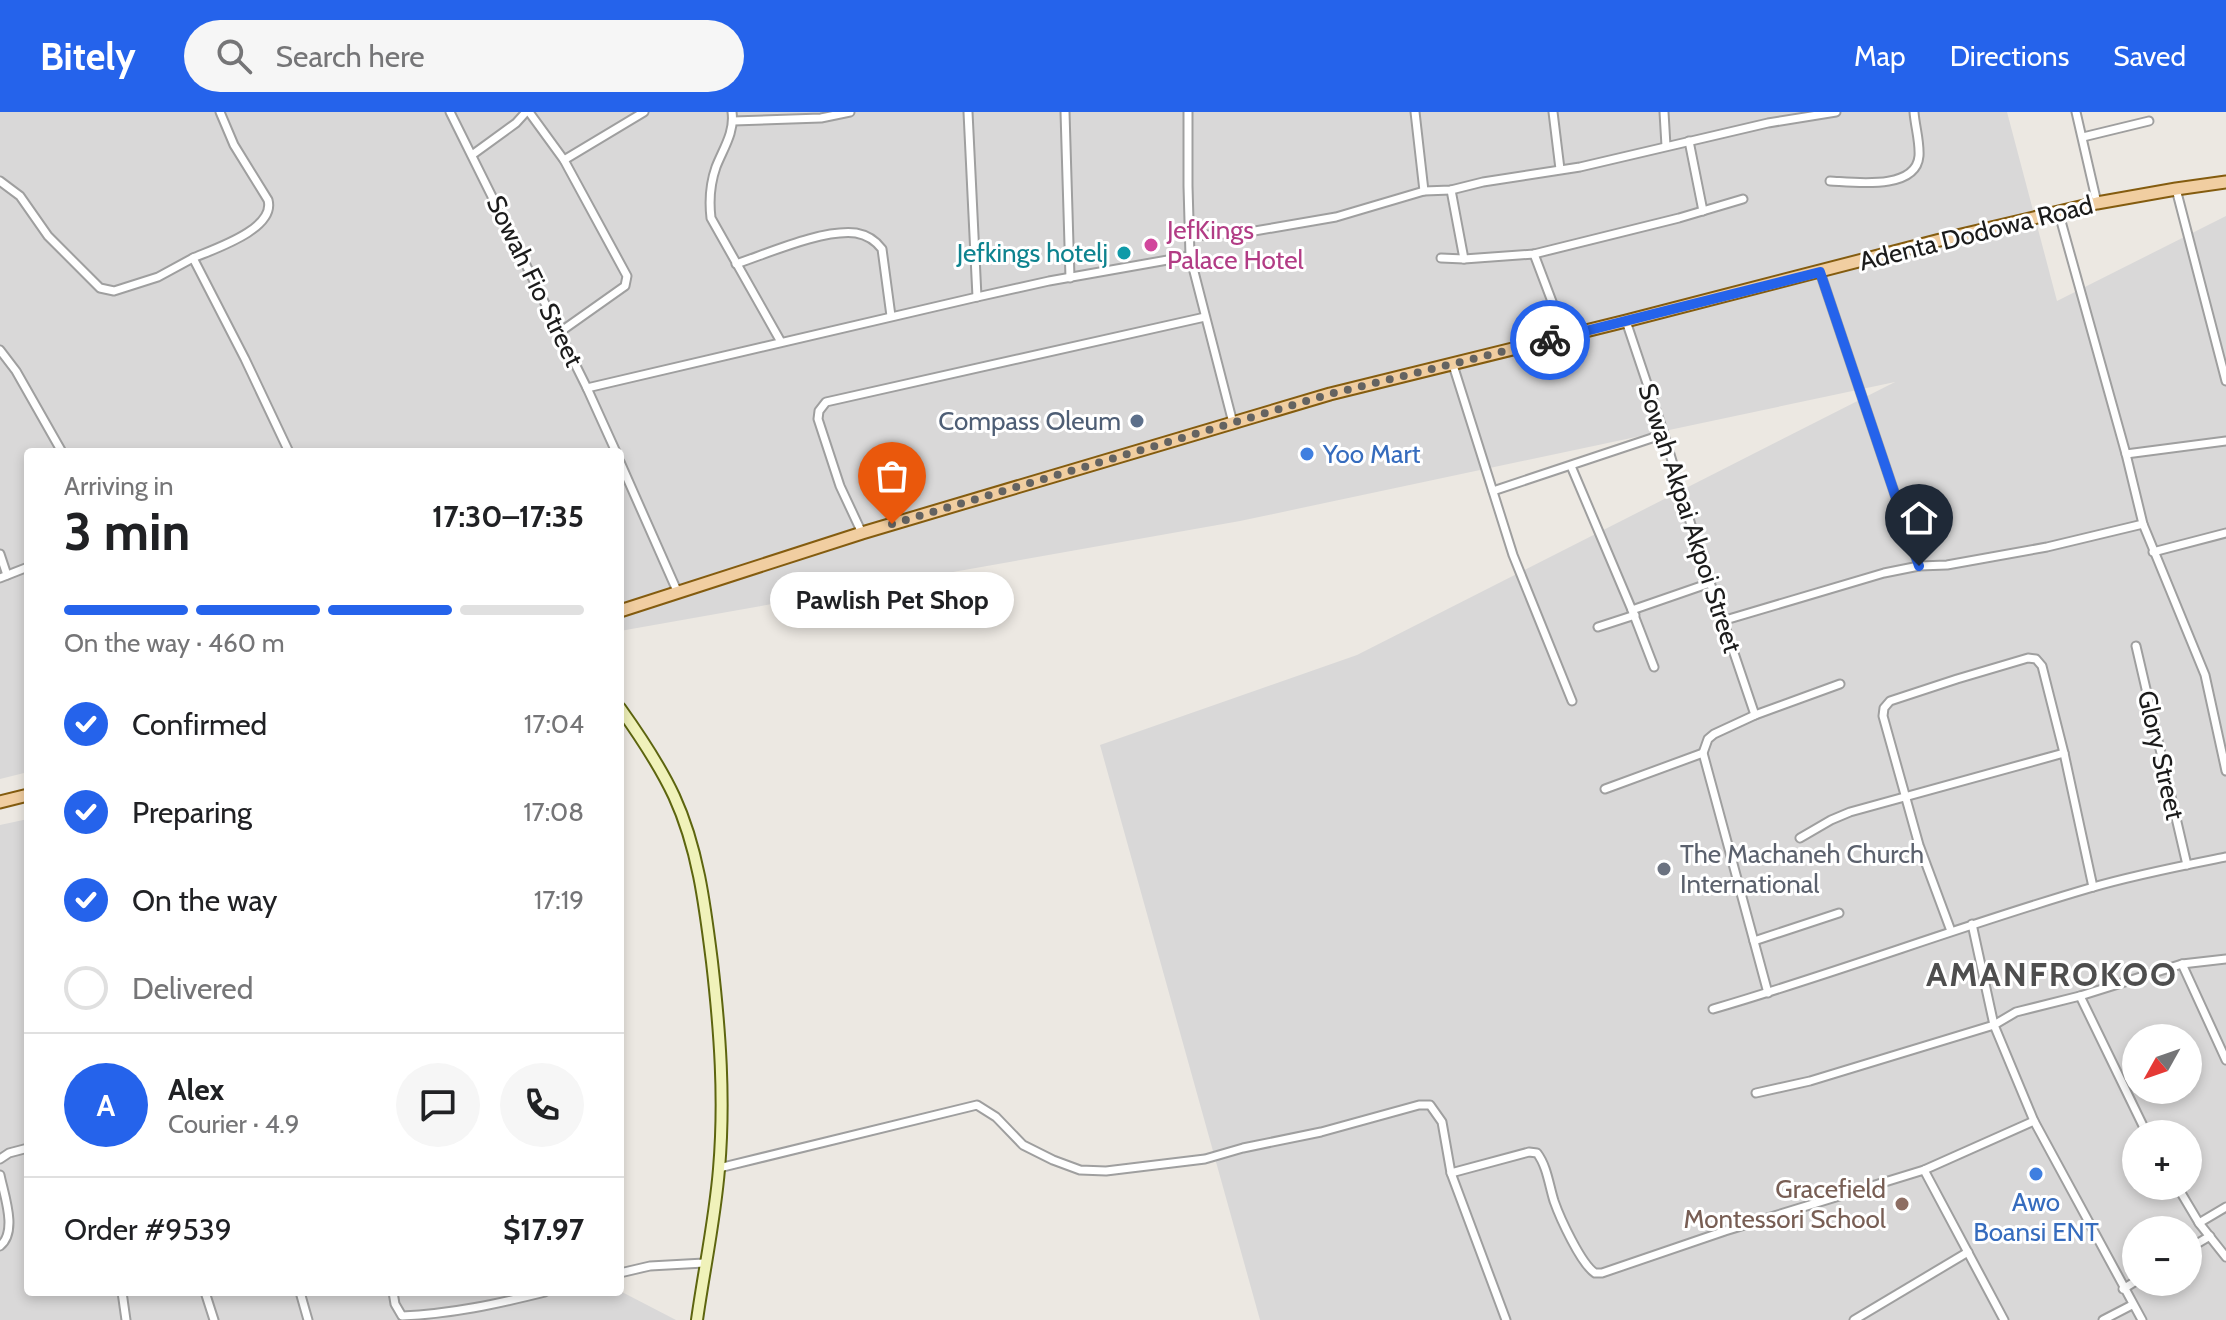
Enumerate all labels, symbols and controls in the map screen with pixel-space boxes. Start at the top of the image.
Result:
search box [184,20,744,92]
text: Bitely [40,33,136,80]
icon: search [212,34,256,78]
text: Search here [276,38,425,75]
text: Map [1854,39,1906,73]
text: Directions [1950,39,2069,73]
text: Saved [2113,39,2186,73]
street label: Adenta Dodowa Road [1856,188,2096,278]
street label: Sowah Fio Street [480,190,590,372]
place label: JefKings Palace Hotel [1166,214,1304,276]
marker: JefKings Palace Hotel [1142,236,1160,254]
place label: Jefkings hotelj [956,237,1108,269]
marker: Jefkings hotelj [1115,244,1133,262]
courier [1510,300,1590,380]
icon: bike [1528,318,1572,362]
street label: Sowah Akpai Akpoi Street [1631,379,1749,657]
place label: Compass Oleum [938,405,1121,437]
marker: Compass Oleum [1128,412,1146,430]
place label: Yoo Mart [1322,438,1421,470]
pin [858,442,926,524]
marker: Yoo Mart [1298,445,1316,463]
icon: bag [870,454,914,498]
text: Arriving in [64,470,174,502]
pin [1885,484,1953,566]
icon: home [1897,496,1941,540]
text: 17:30–17:35 [432,498,584,535]
text: 3 min [64,500,190,563]
callout: Pawlish Pet Shop [770,572,1014,628]
text: Pawlish Pet Shop [795,584,989,616]
text: On the way · 460 m [64,627,285,659]
street label: Glory Street [2131,687,2191,823]
icon: check [64,702,108,746]
text: Confirmed [132,706,267,743]
text: 17:04 [524,708,584,740]
icon: check [64,790,108,834]
text: Preparing [132,794,252,831]
text: 17:08 [523,796,584,828]
place label: The Machaneh Church International [1680,838,1924,900]
marker: The Machaneh Church International [1655,860,1673,878]
icon: check [64,878,108,922]
text: On the way [132,882,277,919]
text: 17:19 [534,884,584,916]
district label: AMANFROKOO [1926,953,2178,995]
text: Delivered [132,970,253,1007]
north arrow [2122,1024,2202,1104]
map controls [2122,1024,2202,1296]
button: chat [396,1063,480,1147]
button: phone [500,1063,584,1147]
text: Alex [168,1071,224,1108]
text: A [97,1087,115,1124]
text: Courier · 4.9 [168,1108,300,1140]
button: + [2122,1120,2202,1200]
marker: Awo Boansi ENT [2027,1165,2045,1183]
place label: Gracefield Montessori School [1683,1173,1886,1235]
place label: Awo Boansi ENT [1973,1186,2099,1248]
marker: Gracefield Montessori School [1893,1195,1911,1213]
text: Order #9539 [64,1211,232,1248]
text: $17.97 [503,1211,584,1248]
button: − [2122,1216,2202,1296]

